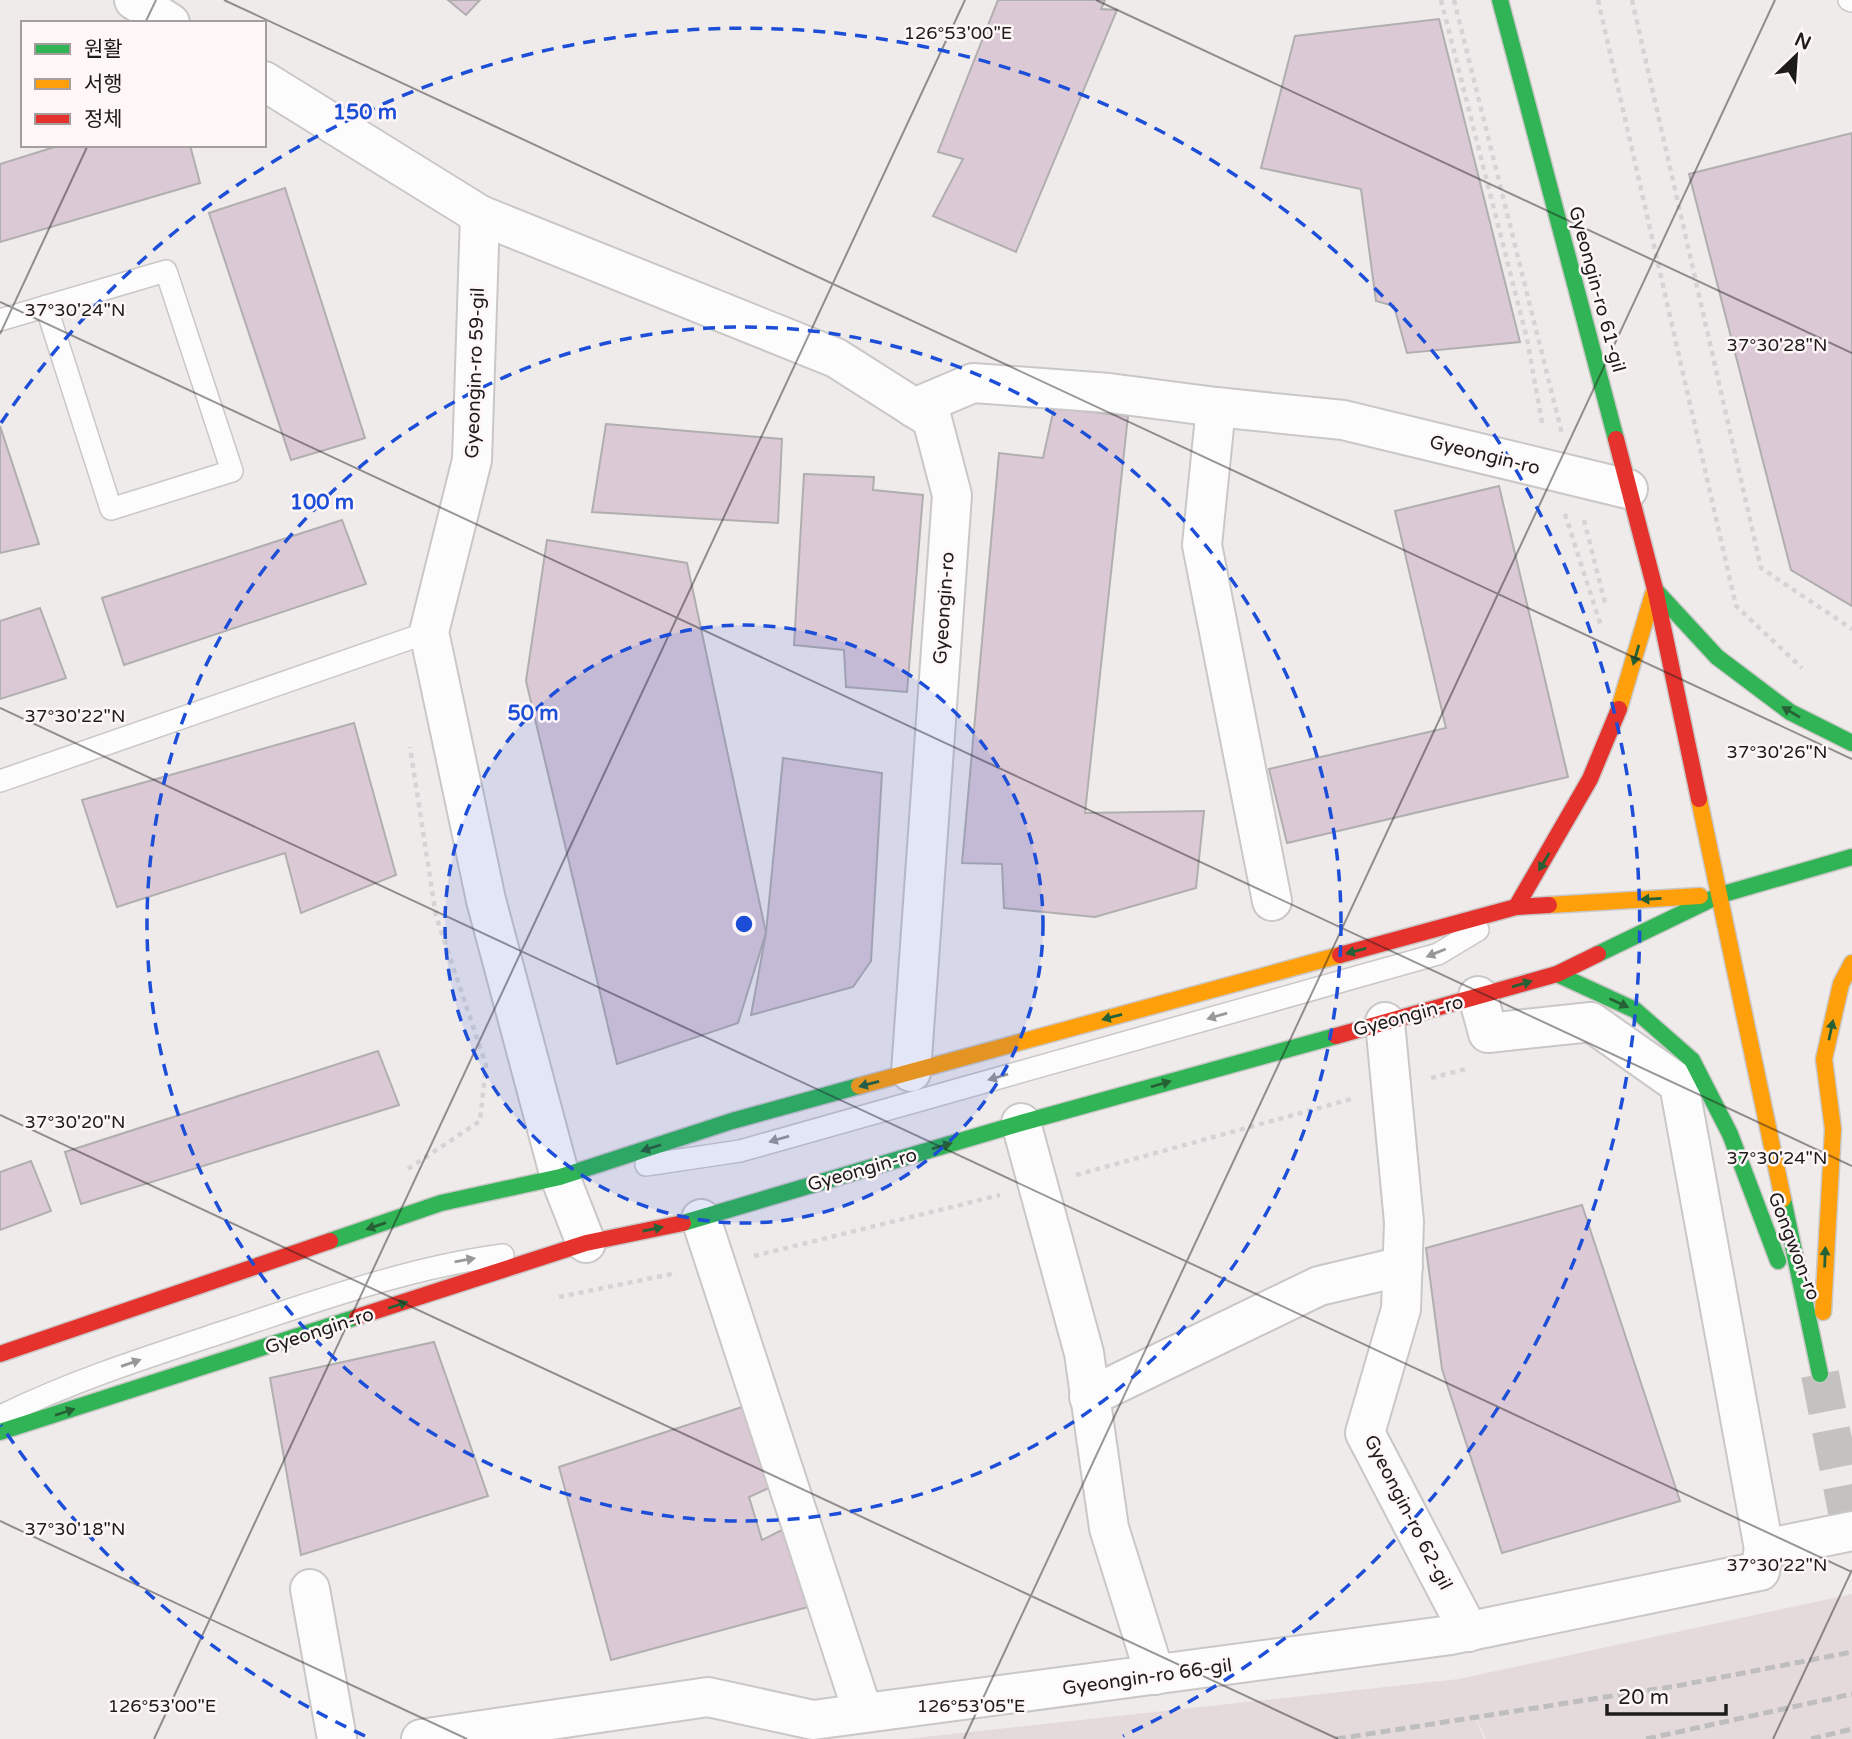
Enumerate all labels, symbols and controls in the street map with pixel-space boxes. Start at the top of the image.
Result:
legend [21,21,266,147]
north arrow [1761,21,1831,91]
text: 126°53'00"E [904,22,1012,44]
text: N [1791,28,1814,55]
text: 원활 [84,37,123,62]
text: 서행 [84,72,123,97]
text: 150 m [333,100,397,125]
text: 정체 [84,107,123,132]
street label: Gyeongin-ro 61-gil [1564,204,1630,375]
street label: Gyeongin-ro 59-gil [461,287,489,459]
text: 37°30'24"N [25,299,125,321]
text: 37°30'28"N [1727,334,1827,356]
street label: Gyeongin-ro [1427,431,1542,479]
text: 100 m [290,490,354,515]
street label: Gyeongin-ro [929,551,959,665]
one-way arrow [1631,645,1641,666]
text: 50 m [507,701,559,726]
text: 37°30'22"N [25,705,125,727]
one-way arrow [1782,705,1801,718]
text: 37°30'26"N [1727,741,1827,763]
one-way arrow [1538,852,1550,871]
one-way arrow [1640,894,1662,905]
centre of rings [732,912,756,936]
one-way arrow [1345,946,1366,956]
one-way arrow [1425,947,1446,958]
one-way arrow [1512,978,1533,988]
street label: Gyeongin-ro [1351,991,1466,1041]
one-way arrow [1609,997,1629,1008]
one-way arrow [1206,1011,1227,1021]
one-way arrow [1101,1012,1123,1023]
one-way arrow [1825,1019,1836,1041]
one-way arrow [987,1073,1008,1083]
one-way arrow [1150,1078,1172,1089]
one-way arrow [859,1079,880,1089]
text: 37°30'20"N [25,1111,125,1133]
one-way arrow [768,1135,789,1145]
one-way arrow [932,1140,953,1150]
one-way arrow [640,1143,661,1153]
street label: Gyeongin-ro [805,1144,920,1196]
text: 37°30'24"N [1727,1147,1827,1169]
street label: Gongwon-ro [1763,1189,1825,1303]
one-way arrow [365,1221,386,1232]
one-way arrow [642,1224,664,1235]
one-way arrow [1819,1245,1830,1267]
one-way arrow [454,1254,476,1265]
one-way arrow [388,1299,409,1310]
street label: Gyeongin-ro [262,1303,376,1359]
one-way arrow [121,1357,142,1368]
one-way arrow [55,1406,76,1416]
street label: Gyeongin-ro 62-gil [1360,1431,1457,1594]
text: 37°30'18"N [25,1518,125,1540]
text: 37°30'22"N [1727,1554,1827,1576]
street label: Gyeongin-ro 66-gil [1061,1654,1233,1700]
scale bar [1607,1672,1726,1716]
text: 20 m [1618,1685,1669,1710]
text: 126°53'00"E [108,1695,216,1717]
text: 126°53'05"E [917,1695,1025,1717]

